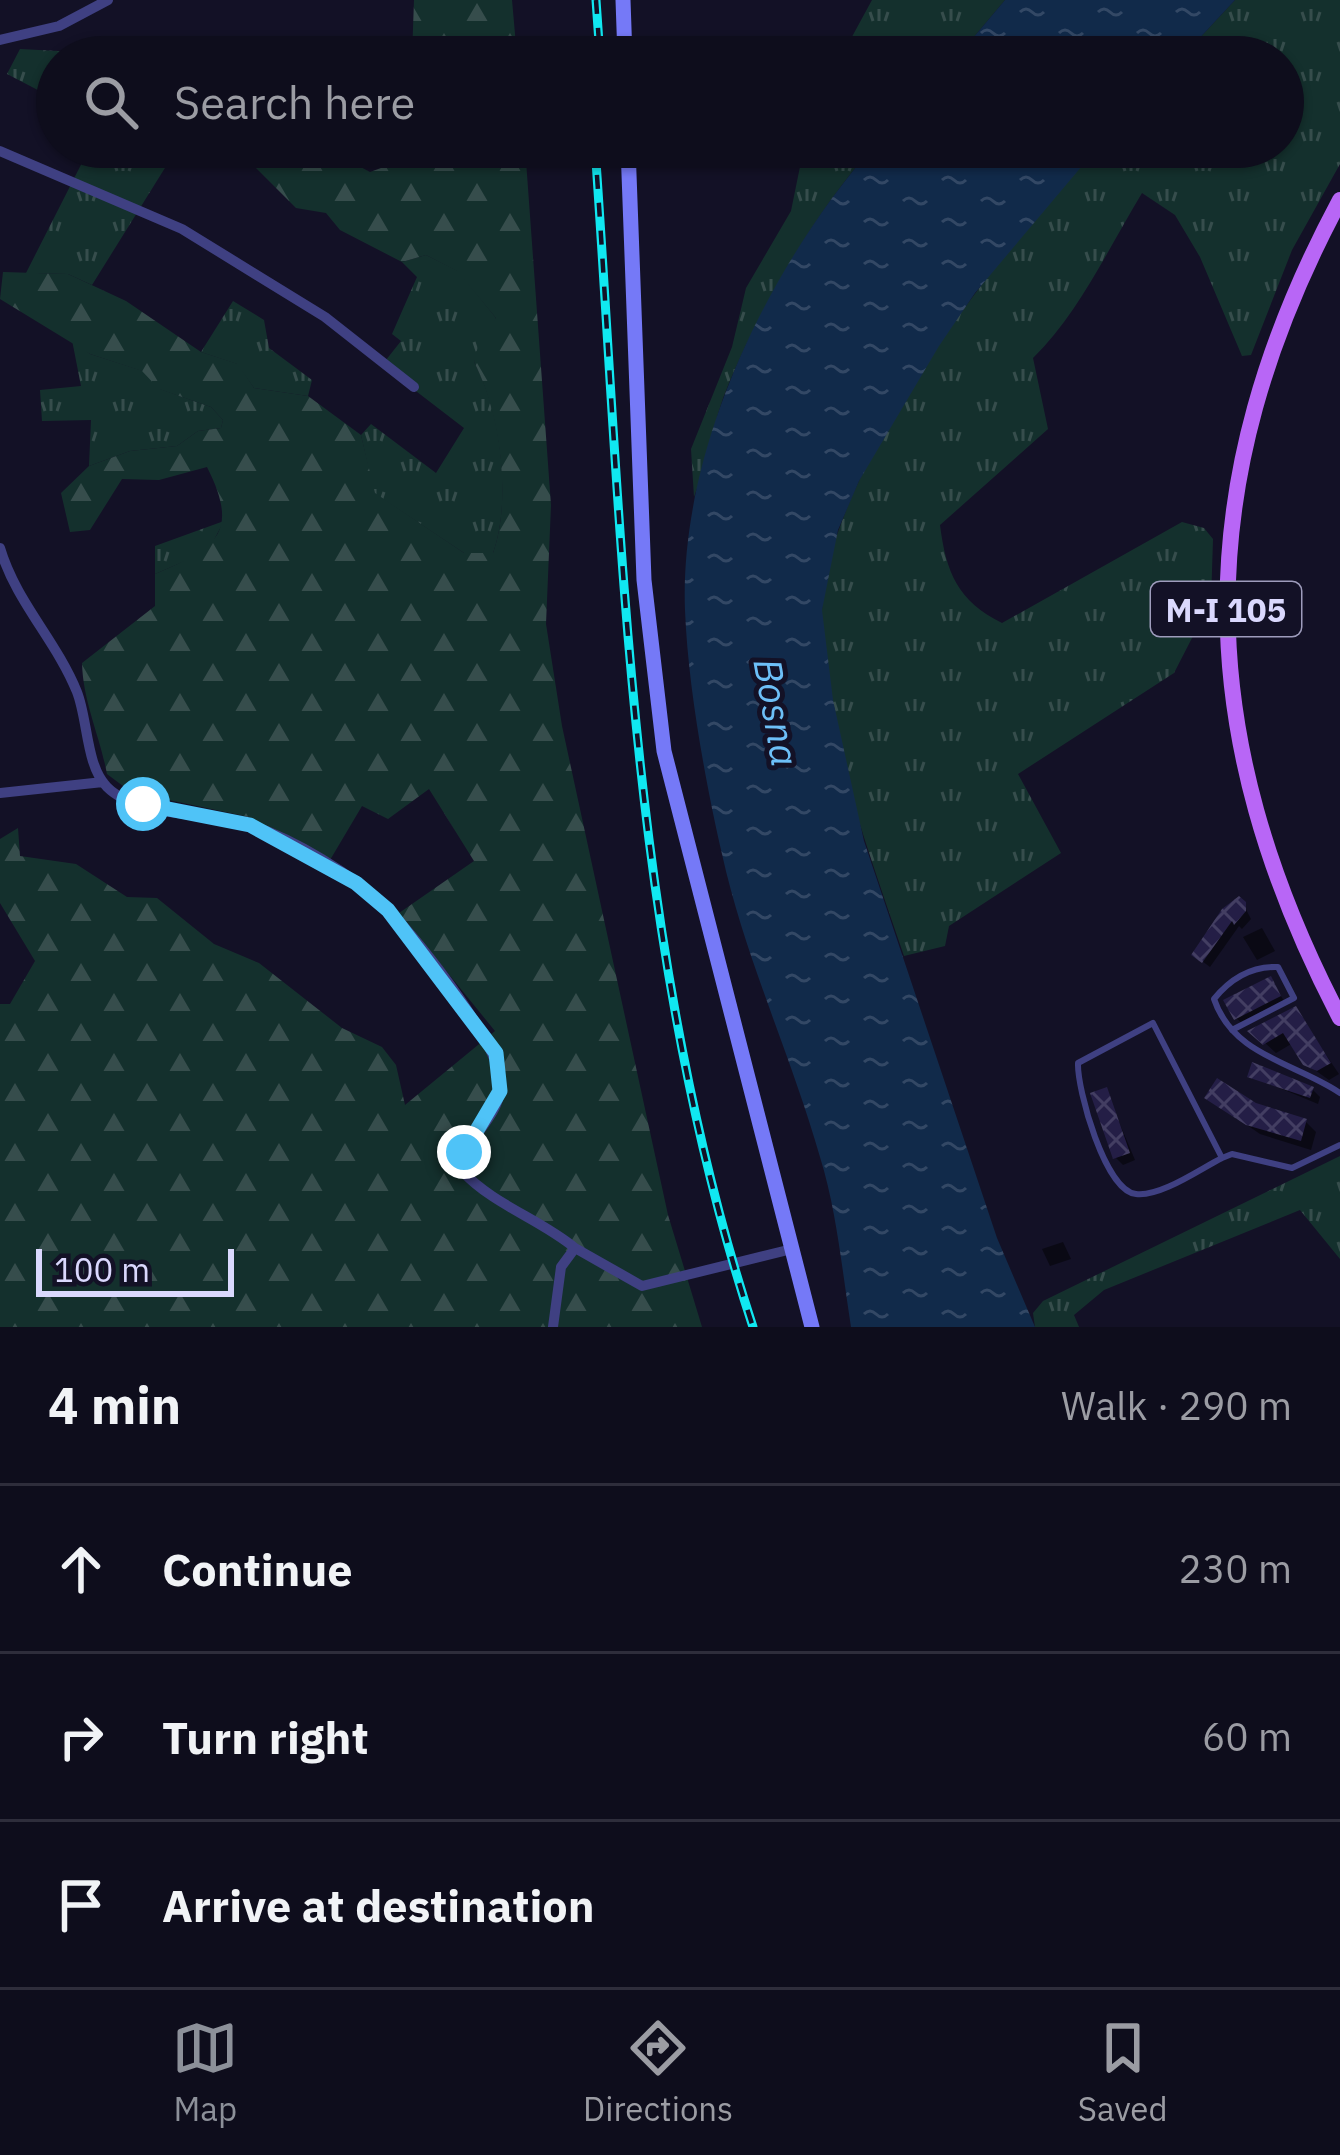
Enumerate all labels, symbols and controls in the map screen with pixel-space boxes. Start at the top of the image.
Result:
search box [36,36,1304,168]
icon: search [78,69,144,135]
text: Search here [174,73,415,131]
road number: M-I 105 [1151,582,1301,636]
water label: Bosna [742,654,812,770]
route start [116,777,170,831]
route end [437,1125,491,1179]
scale bar [36,1243,234,1296]
text: 100 m [54,1248,150,1291]
text: 4 min [48,1372,181,1438]
text: Walk · 290 m [1061,1380,1292,1431]
icon: ahead [48,1536,114,1602]
text: Continue [162,1540,353,1598]
text: 230 m [1179,1543,1292,1594]
icon: right [48,1704,114,1770]
text: Turn right [162,1708,369,1766]
text: 60 m [1202,1711,1292,1762]
icon: arrive [48,1872,114,1938]
text: Arrive at destination [162,1876,595,1934]
tab: Map [172,2015,238,2130]
tab: Directions [583,2015,733,2130]
tab: Saved [1078,2015,1168,2130]

